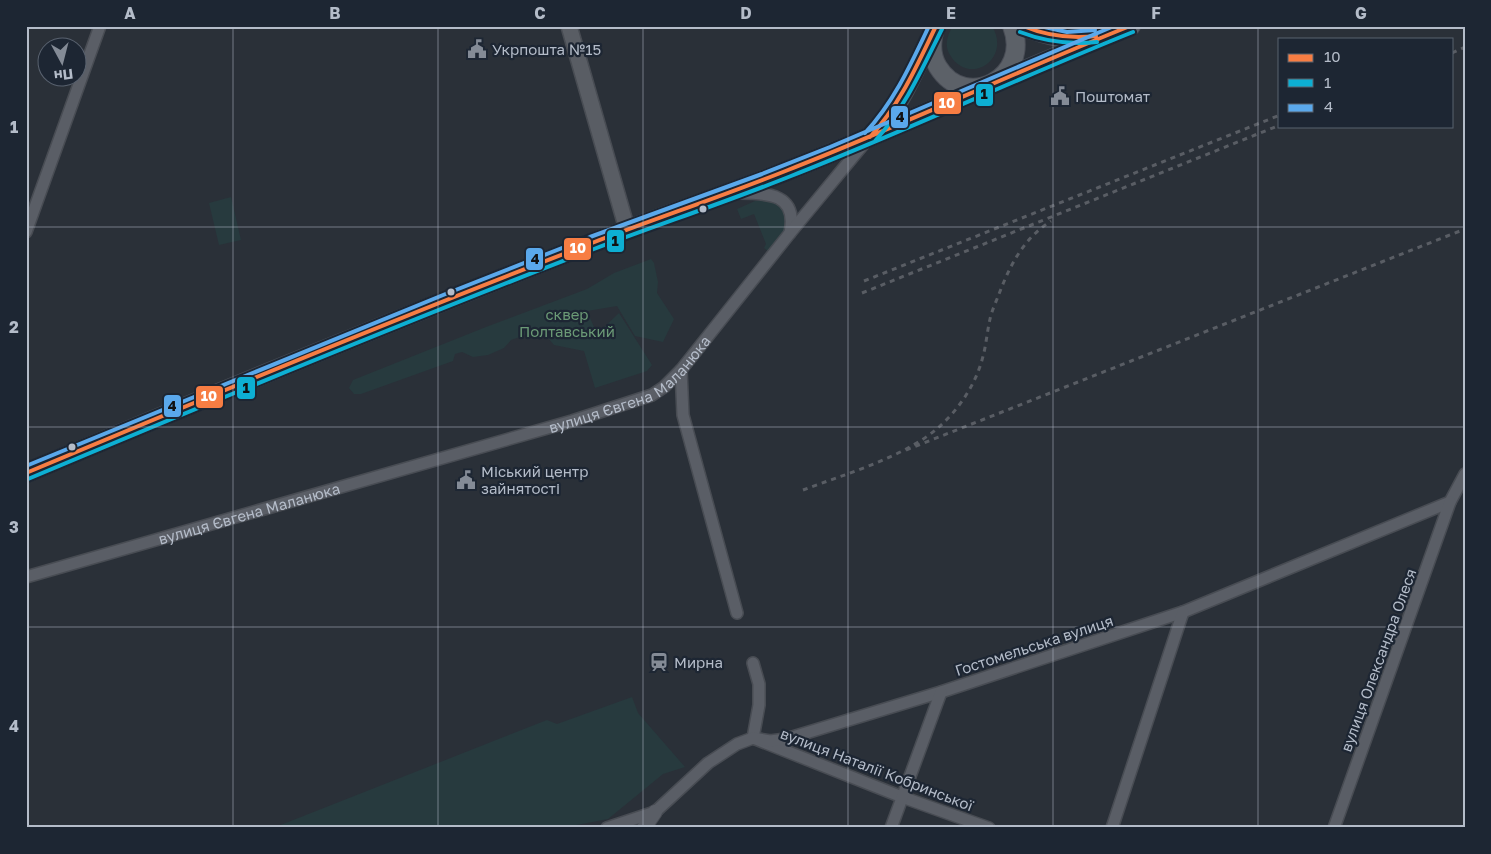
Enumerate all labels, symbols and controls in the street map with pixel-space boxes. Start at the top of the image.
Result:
text: A [124,3,136,23]
text: B [329,3,341,23]
text: C [534,3,546,23]
text: D [740,3,752,23]
text: E [946,3,956,23]
text: F [1151,3,1161,23]
text: G [1355,3,1367,23]
north arrow [38,38,88,88]
public building icon: Укрпошта №15 [466,38,488,60]
legend [1278,38,1454,128]
place label: Укрпошта №15 [492,40,601,58]
text: 10 [1324,47,1341,65]
text: Пн [53,66,74,85]
text: 1 [1324,73,1331,91]
line badge: 1 [975,83,994,107]
text: 1 [980,85,988,102]
public building icon: Поштомат [1049,85,1071,107]
place label: Поштомат [1075,87,1151,105]
line badge: 10 [933,91,962,115]
text: 10 [939,94,955,111]
text: 4 [1324,97,1333,115]
line badge: 4 [890,105,909,129]
text: 4 [896,108,905,125]
text: 1 [10,117,18,137]
unlabelled marker [698,204,708,214]
line badge: 1 [606,229,625,253]
text: 1 [611,232,619,249]
line badge: 10 [563,237,592,261]
text: 10 [570,239,586,256]
line badge: 4 [525,247,544,271]
text: 4 [531,250,540,267]
unlabelled marker [446,287,456,297]
park label: сквер Полтавський [519,305,615,340]
text: 2 [9,317,19,337]
street label: вулиця Євгена Маланюка [547,332,714,436]
line badge: 1 [236,376,256,400]
text: 1 [242,379,250,396]
line badge: 10 [195,385,224,409]
text: 10 [201,387,217,404]
line badge: 4 [163,394,182,418]
text: 4 [168,397,177,414]
unlabelled marker [67,442,77,452]
place label: Міський центр зайнятості [481,462,588,497]
public building icon: Міський центр зайнятості [455,469,477,491]
street label: вулиця Євгена Маланюка [156,479,342,548]
text: 3 [9,517,19,537]
street label: вулиця Олександра Олеся [1336,566,1420,754]
street label: Гостомельська вулиця [953,611,1115,679]
station icon: Мирна [648,651,670,673]
place label: Мирна [674,653,723,671]
text: 4 [9,716,19,736]
street label: вулиця Наталії Кобринської [778,724,977,814]

